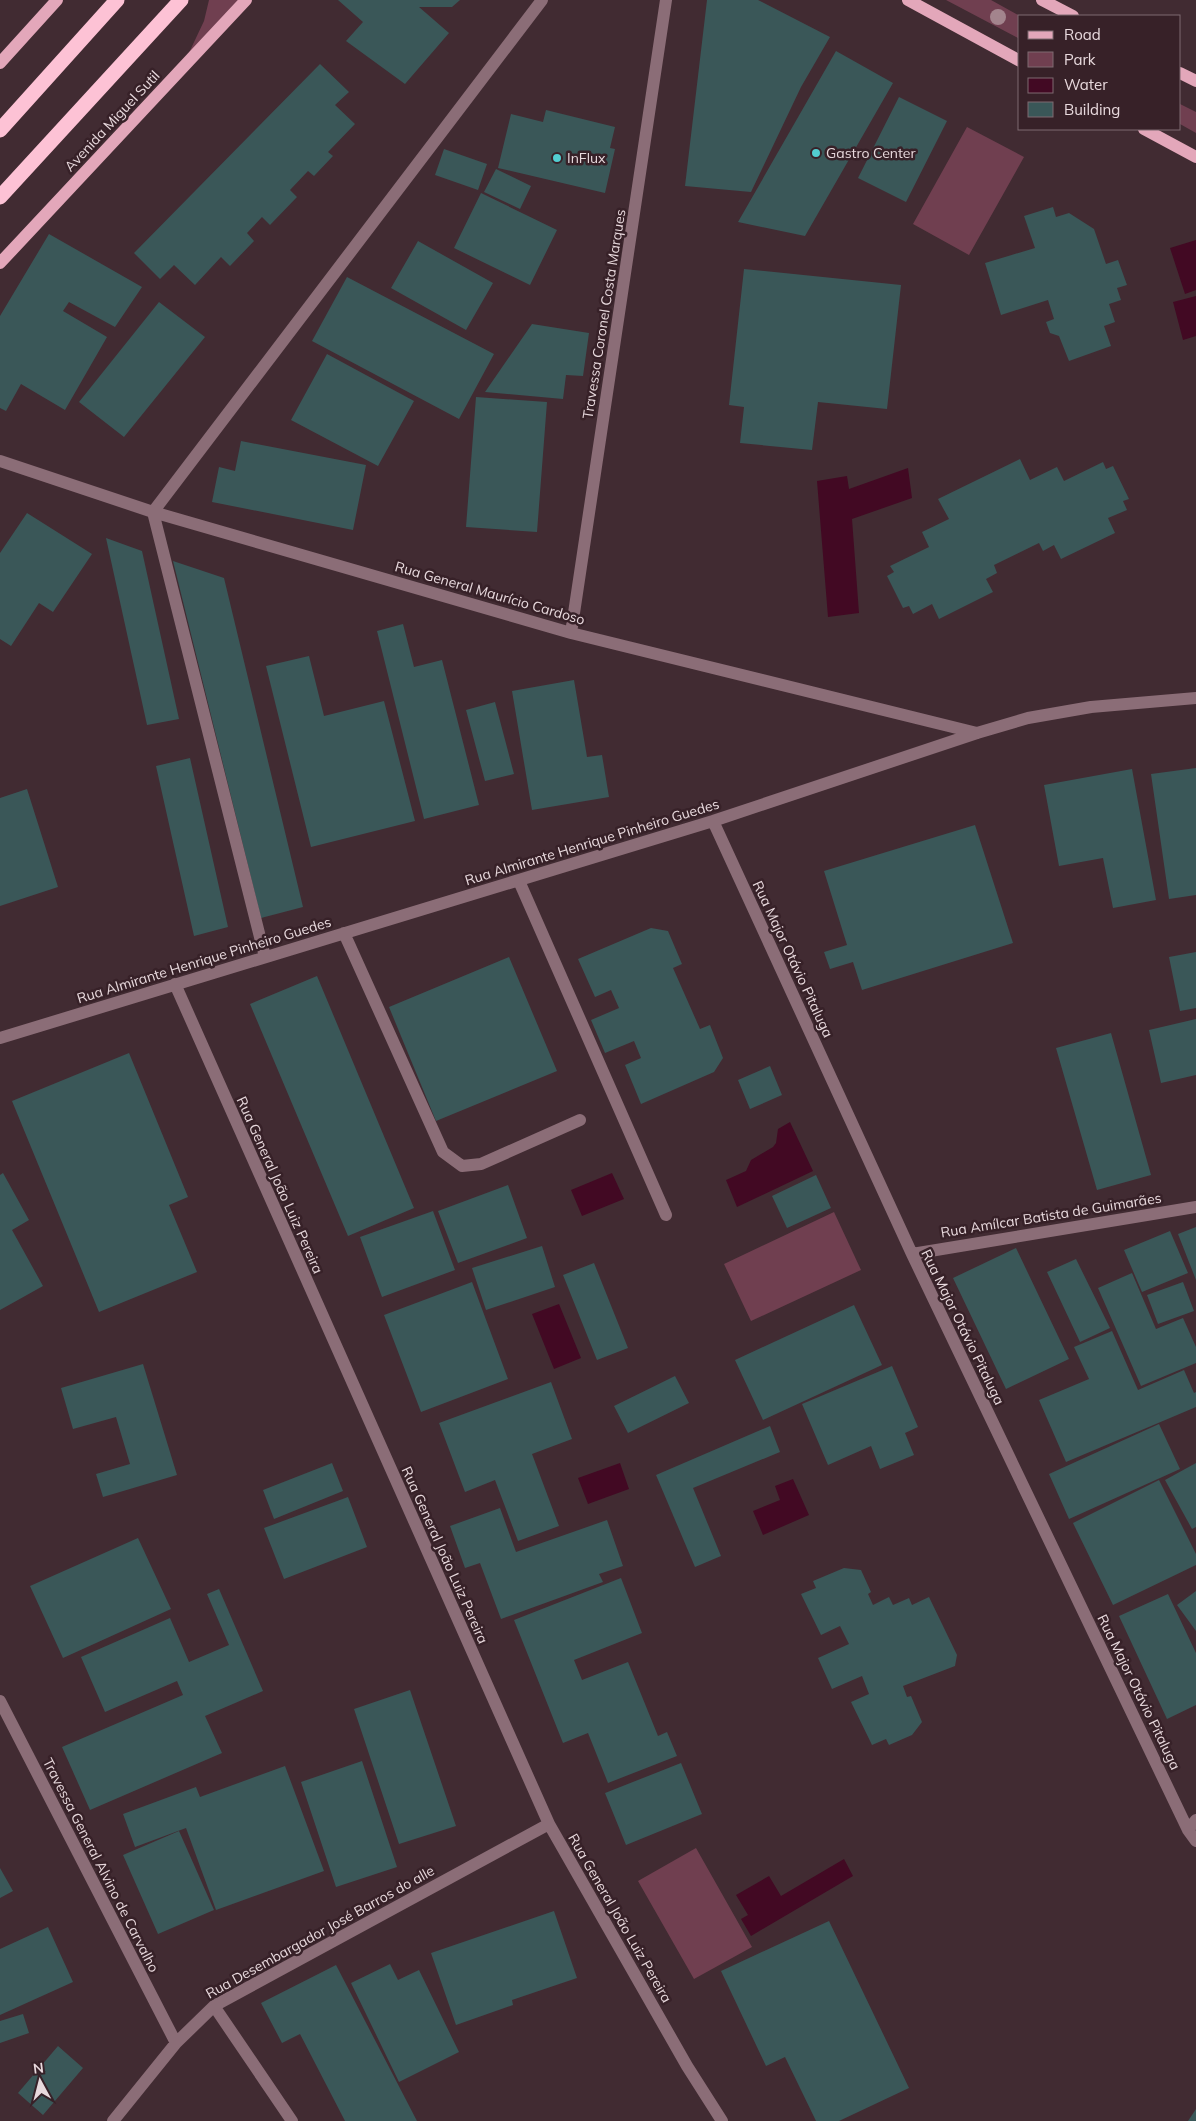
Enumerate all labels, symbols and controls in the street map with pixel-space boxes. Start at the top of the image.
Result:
legend [1018,15,1181,130]
text: Road [1064,25,1101,44]
text: Park [1064,50,1096,69]
street label: Avenida Miguel Sutil [61,67,163,175]
text: Water [1064,75,1108,94]
text: Building [1064,100,1120,119]
place label: Gastro Center [826,144,916,162]
marker: Gastro Center [810,147,822,159]
place label: InFlux [567,149,606,167]
marker: InFlux [551,152,563,164]
street label: Travessa Coronel Costa Marques [579,208,629,420]
street label: Rua General Maurício Cardoso [393,557,587,629]
street label: Rua Almirante Henrique Pinheiro Guedes [463,795,721,889]
street label: Rua Major Otávio Pitaluga [749,878,837,1040]
street label: Rua Almirante Henrique Pinheiro Guedes [75,913,333,1007]
street label: Rua General João Luiz Pereira [233,1094,327,1276]
street label: Rua Amílcar Batista de Guimarães [939,1189,1163,1241]
street label: Rua Major Otávio Pitaluga [917,1246,1009,1408]
street label: Rua General João Luiz Pereira [398,1464,492,1646]
street label: Rua Major Otávio Pitaluga [1093,1611,1185,1773]
street label: Travessa General Alvino de Carvalho [39,1755,163,1975]
street label: Rua General João Luiz Pereira [564,1830,676,2006]
street label: Rua Desembargador José Barros do alle [203,1861,437,2003]
north arrow [15,2056,65,2106]
text: N [32,2059,45,2078]

